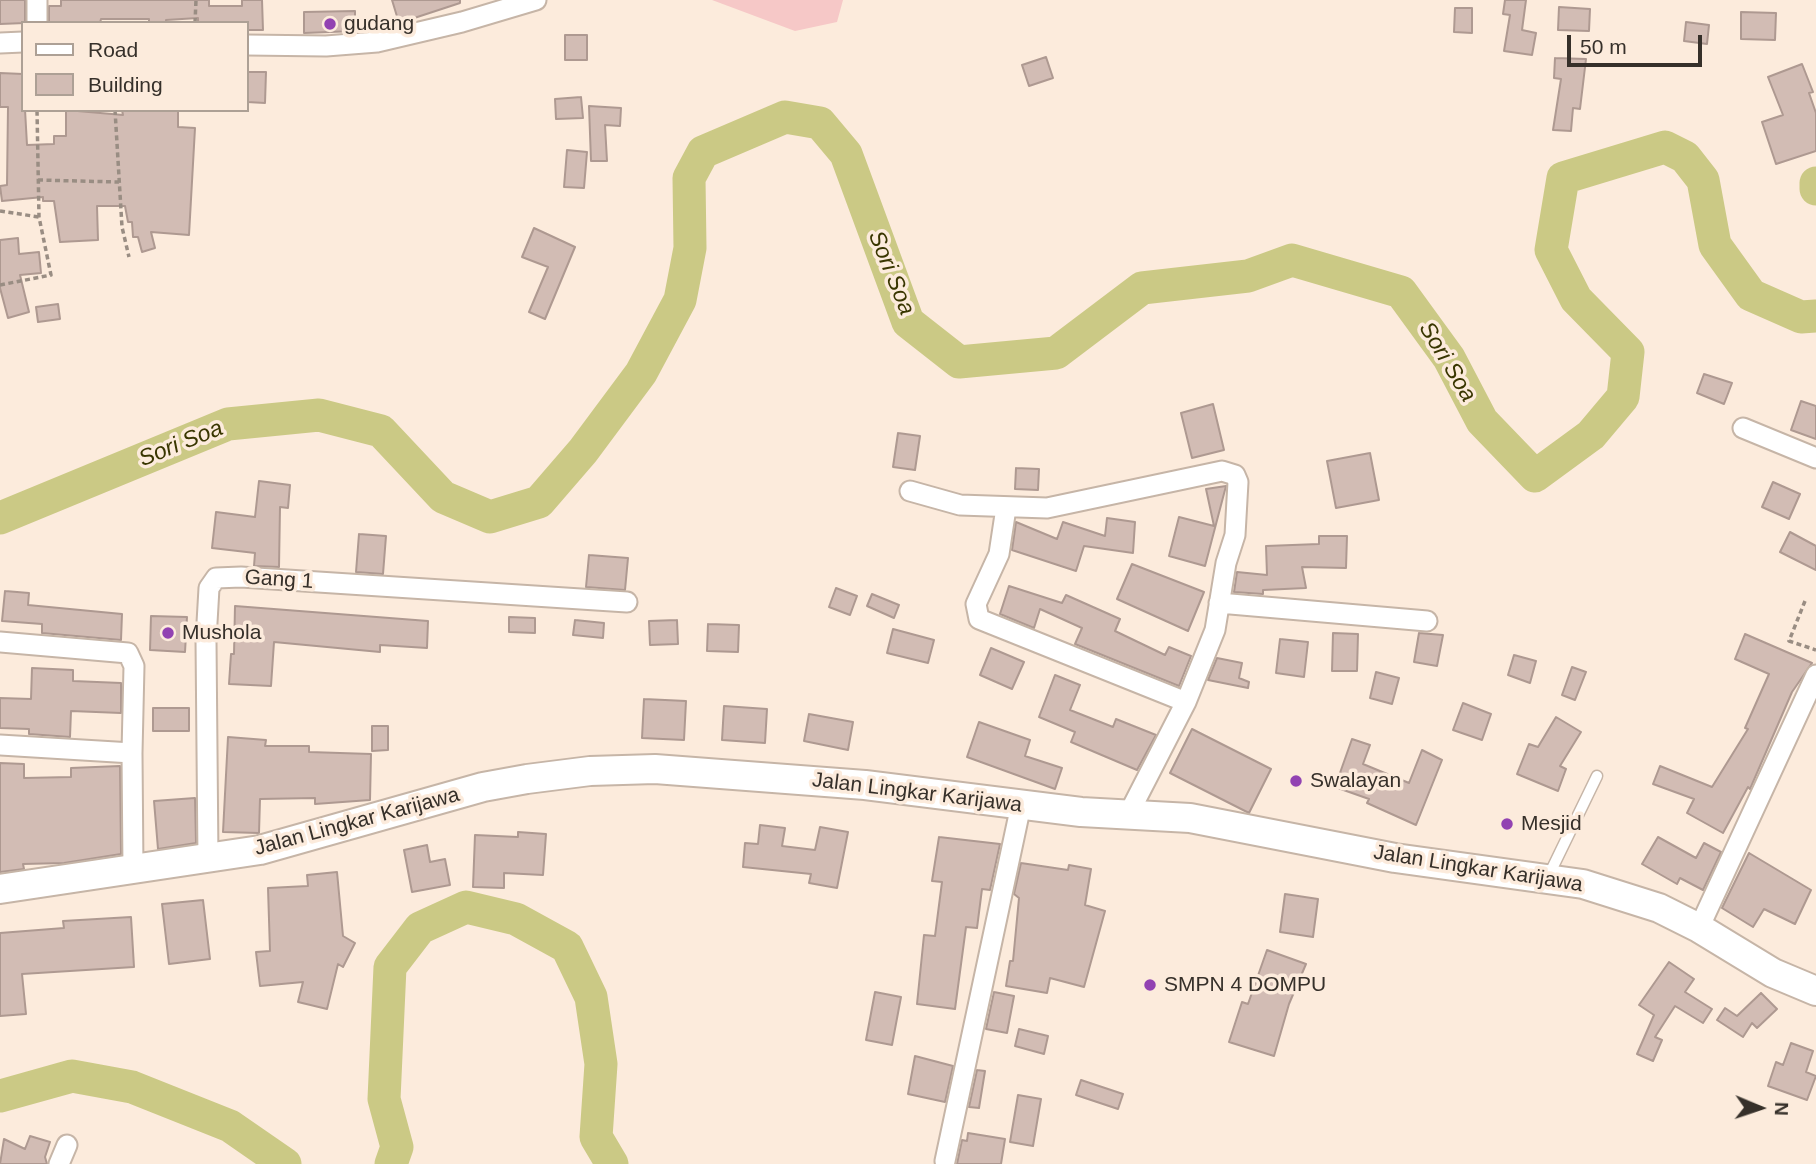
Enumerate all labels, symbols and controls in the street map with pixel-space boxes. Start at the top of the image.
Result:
place label: gudang [344,11,414,37]
marker: gudang [322,16,338,32]
legend [21,21,248,112]
scale bar [1571,21,1706,65]
text: 50 m [1580,35,1627,58]
text: Road [88,38,138,61]
text: Building [88,73,163,96]
water label: Sori Soa [862,227,920,319]
water label: Sori Soa [1412,317,1482,407]
water label: Sori Soa [135,415,227,473]
street label: Gang 1 [244,565,314,595]
place label: Mushola [182,620,261,646]
marker: Mushola [160,625,176,641]
street label: Jalan Lingkar Karijawa [811,768,1023,818]
place label: Swalayan [1310,768,1401,794]
marker: Swalayan [1288,773,1304,789]
street label: Jalan Lingkar Karijawa [252,782,462,862]
place label: Mesjid [1521,811,1582,837]
marker: Mesjid [1499,816,1515,832]
street label: Jalan Lingkar Karijawa [1372,840,1584,898]
place label: SMPN 4 DOMPU [1164,972,1326,998]
marker: SMPN 4 DOMPU [1142,977,1158,993]
north arrow [1725,1073,1795,1143]
text: N [1771,1102,1792,1116]

